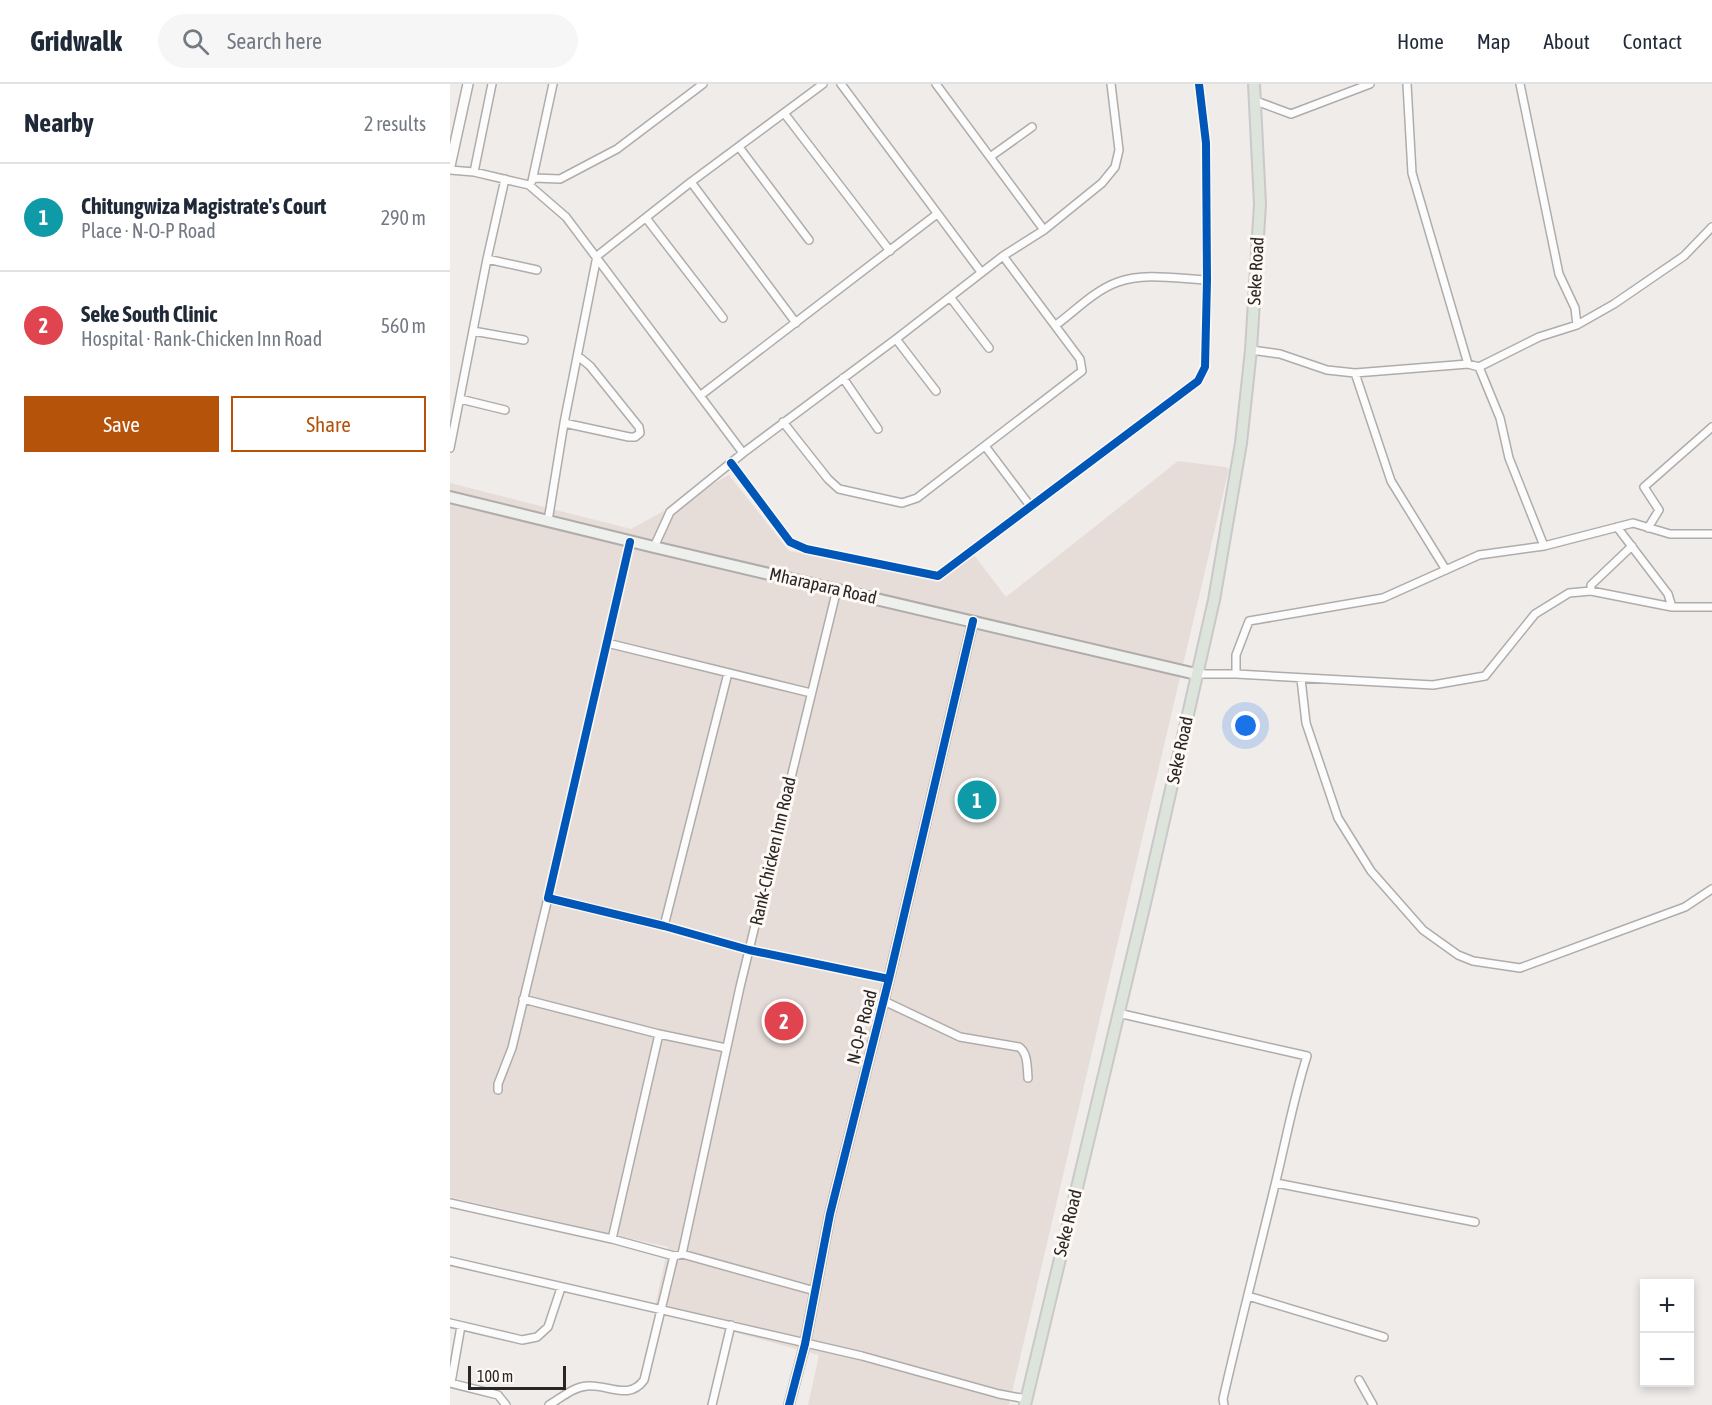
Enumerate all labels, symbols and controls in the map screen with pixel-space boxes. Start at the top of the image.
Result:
search box [158,14,578,68]
text: Gridwalk [30,25,122,57]
icon: search [179,25,212,58]
text: Search here [227,28,322,54]
text: Home [1397,29,1444,53]
text: Map [1477,29,1511,53]
text: About [1544,29,1590,53]
text: Contact [1623,29,1682,53]
text: Nearby [24,108,94,138]
text: 2 results [364,112,426,135]
text: Chitungwiza Magistrate's Court [81,193,326,219]
text: 1 [39,206,48,229]
text: 290 m [381,206,426,229]
text: Place · N-O-P Road [81,219,216,242]
street label: Seke Road [1243,236,1268,306]
text: Seke South Clinic [81,301,217,327]
text: 2 [39,314,48,337]
text: 560 m [381,314,426,337]
text: Hospital · Rank-Chicken Inn Road [81,327,322,350]
button: Save [24,396,219,452]
button: Share [231,396,426,452]
street label: Mharapara Road [767,563,879,608]
your location [1231,711,1260,740]
street label: Seke Road [1162,714,1197,785]
street label: Rank-Chicken Inn Road [745,774,800,927]
pin: 1 [958,778,996,822]
street label: N-O-P Road [842,988,881,1066]
pin: 2 [764,998,804,1044]
street label: Seke Road [1049,1187,1086,1259]
map controls [1640,1279,1694,1387]
button: + [1640,1279,1694,1333]
button: − [1640,1333,1694,1387]
scale bar [468,1363,566,1390]
text: 100 m [477,1367,513,1385]

